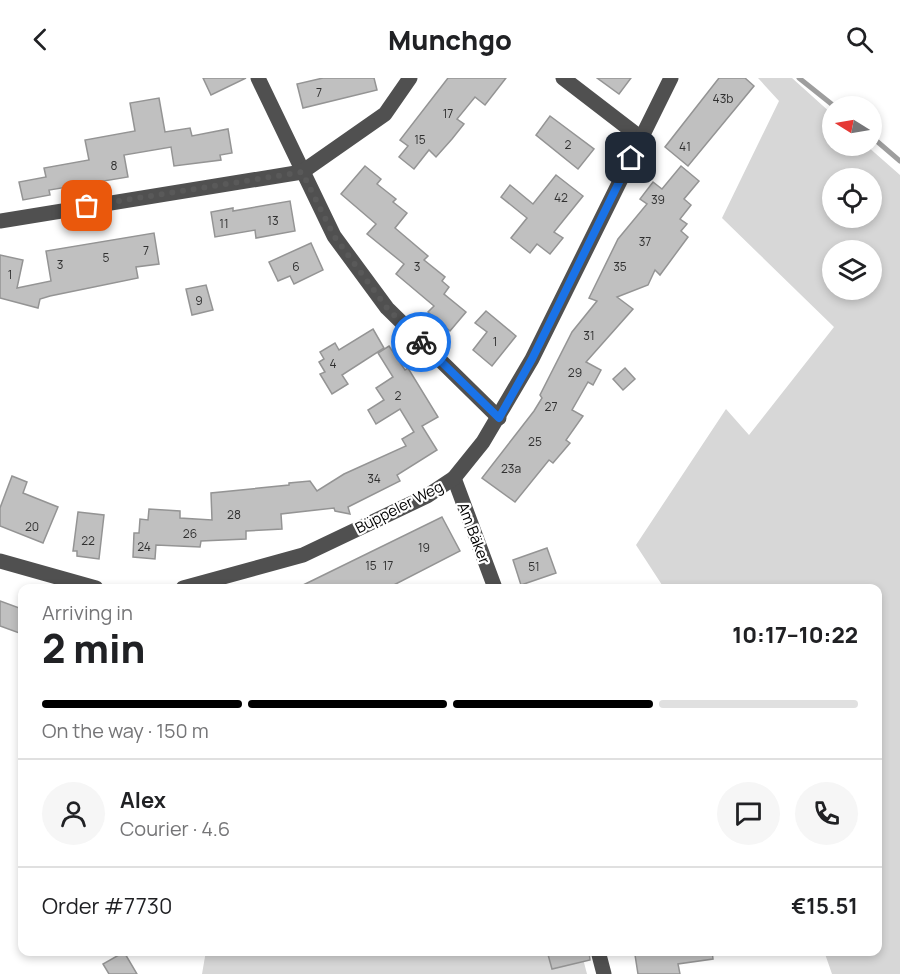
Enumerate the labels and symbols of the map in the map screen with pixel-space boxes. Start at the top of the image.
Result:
house number: 7 [316,84,322,101]
house number: 43b [713,90,733,107]
north arrow [822,96,882,156]
house number: 17 [443,105,453,122]
house number: 15 [414,131,426,148]
pin [605,132,656,183]
house number: 2 [565,136,572,153]
house number: 41 [679,138,691,155]
house number: 8 [111,157,118,174]
pin [61,180,112,231]
house number: 42 [554,189,568,206]
house number: 39 [651,191,665,208]
house number: 13 [267,212,279,229]
house number: 11 [219,215,229,232]
house number: 37 [639,233,651,250]
house number: 7 [143,242,149,259]
house number: 5 [103,249,110,266]
house number: 3 [57,256,63,273]
house number: 6 [292,258,300,275]
house number: 3 [414,258,420,275]
house number: 35 [613,258,627,275]
house number: 1 [8,266,12,283]
house number: 9 [195,292,203,309]
courier [391,312,451,372]
house number: 31 [583,327,595,344]
house number: 1 [493,333,497,350]
house number: 4 [329,355,337,372]
house number: 29 [568,364,582,381]
house number: 2 [395,387,402,404]
house number: 27 [545,398,557,415]
house number: 25 [528,433,542,450]
house number: 23a [501,460,521,477]
house number: 34 [367,470,381,487]
street label: Büppeler Weg [351,476,447,538]
street label: Am Bäker [453,499,496,567]
house number: 28 [227,506,241,523]
house number: 20 [25,518,39,535]
house number: 26 [183,525,197,542]
house number: 22 [81,532,95,549]
house number: 24 [137,538,151,555]
house number: 19 [418,539,430,556]
house number: 15 [365,557,377,574]
house number: 17 [383,557,393,574]
house number: 51 [528,558,540,575]

